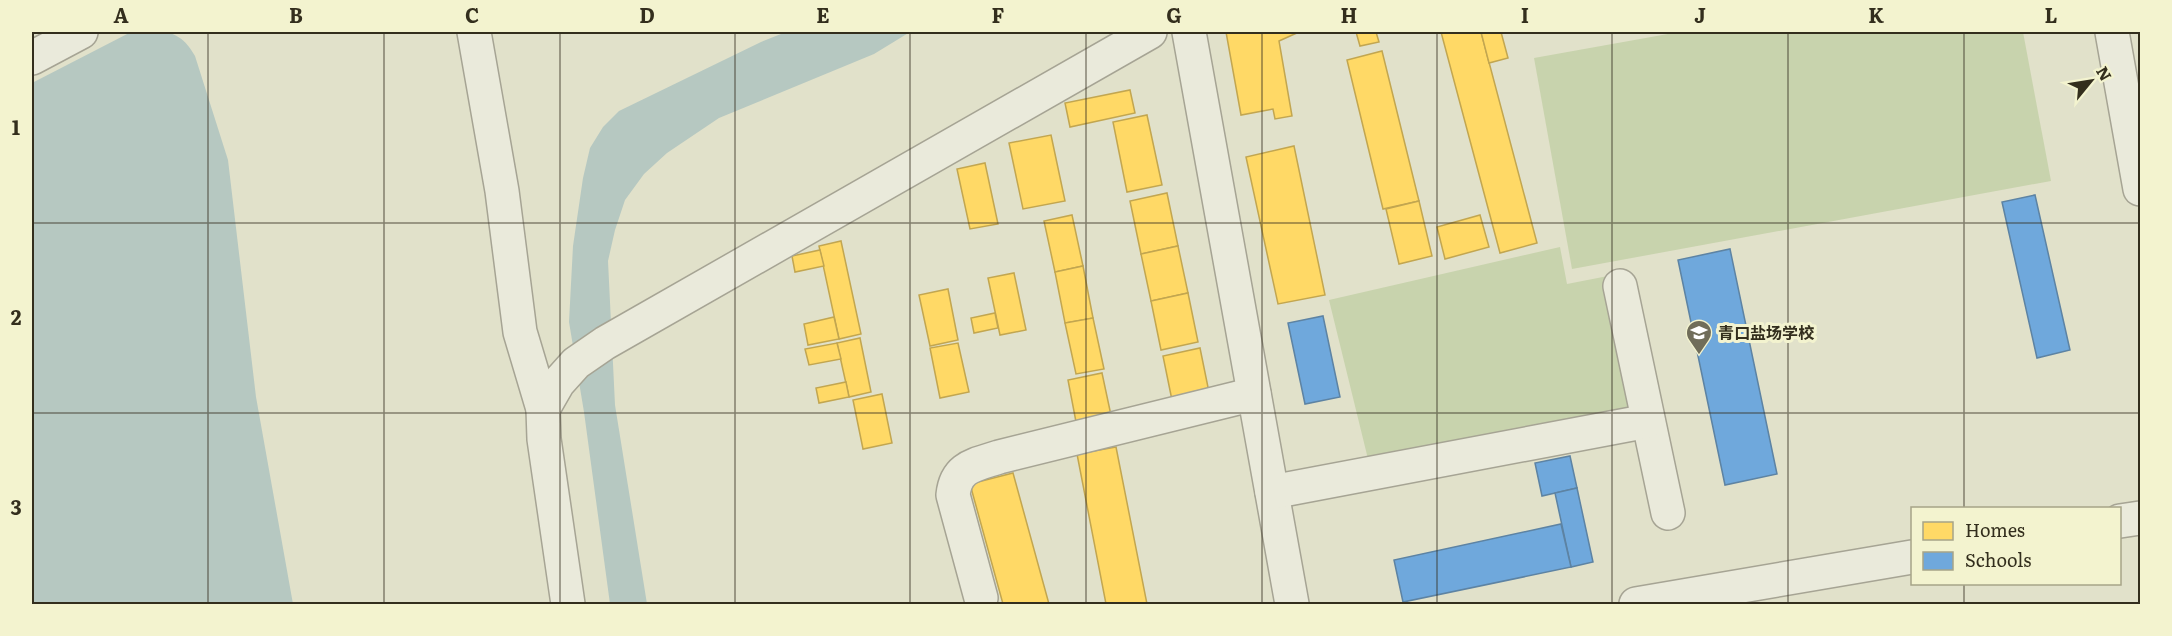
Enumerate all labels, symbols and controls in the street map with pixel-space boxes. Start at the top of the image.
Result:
text: A [113,0,129,29]
text: B [289,0,303,29]
text: C [465,0,479,29]
text: D [639,0,655,29]
text: E [816,0,830,29]
text: F [992,0,1005,29]
text: G [1166,0,1182,29]
text: H [1341,0,1357,29]
text: I [1521,0,1529,29]
text: J [1694,0,1706,29]
text: K [1868,0,1884,29]
text: L [2045,0,2058,29]
north arrow [2061,51,2121,111]
text: N [2091,61,2119,85]
text: 1 [12,111,20,141]
text: 2 [11,301,22,331]
school or university icon: 青口盐场学校 [1684,318,1714,356]
place label: 青口盐场学校 [1718,320,1815,344]
text: 3 [10,491,22,521]
legend [1911,507,2121,585]
text: Homes [1965,516,2025,543]
text: Schools [1965,546,2031,573]

